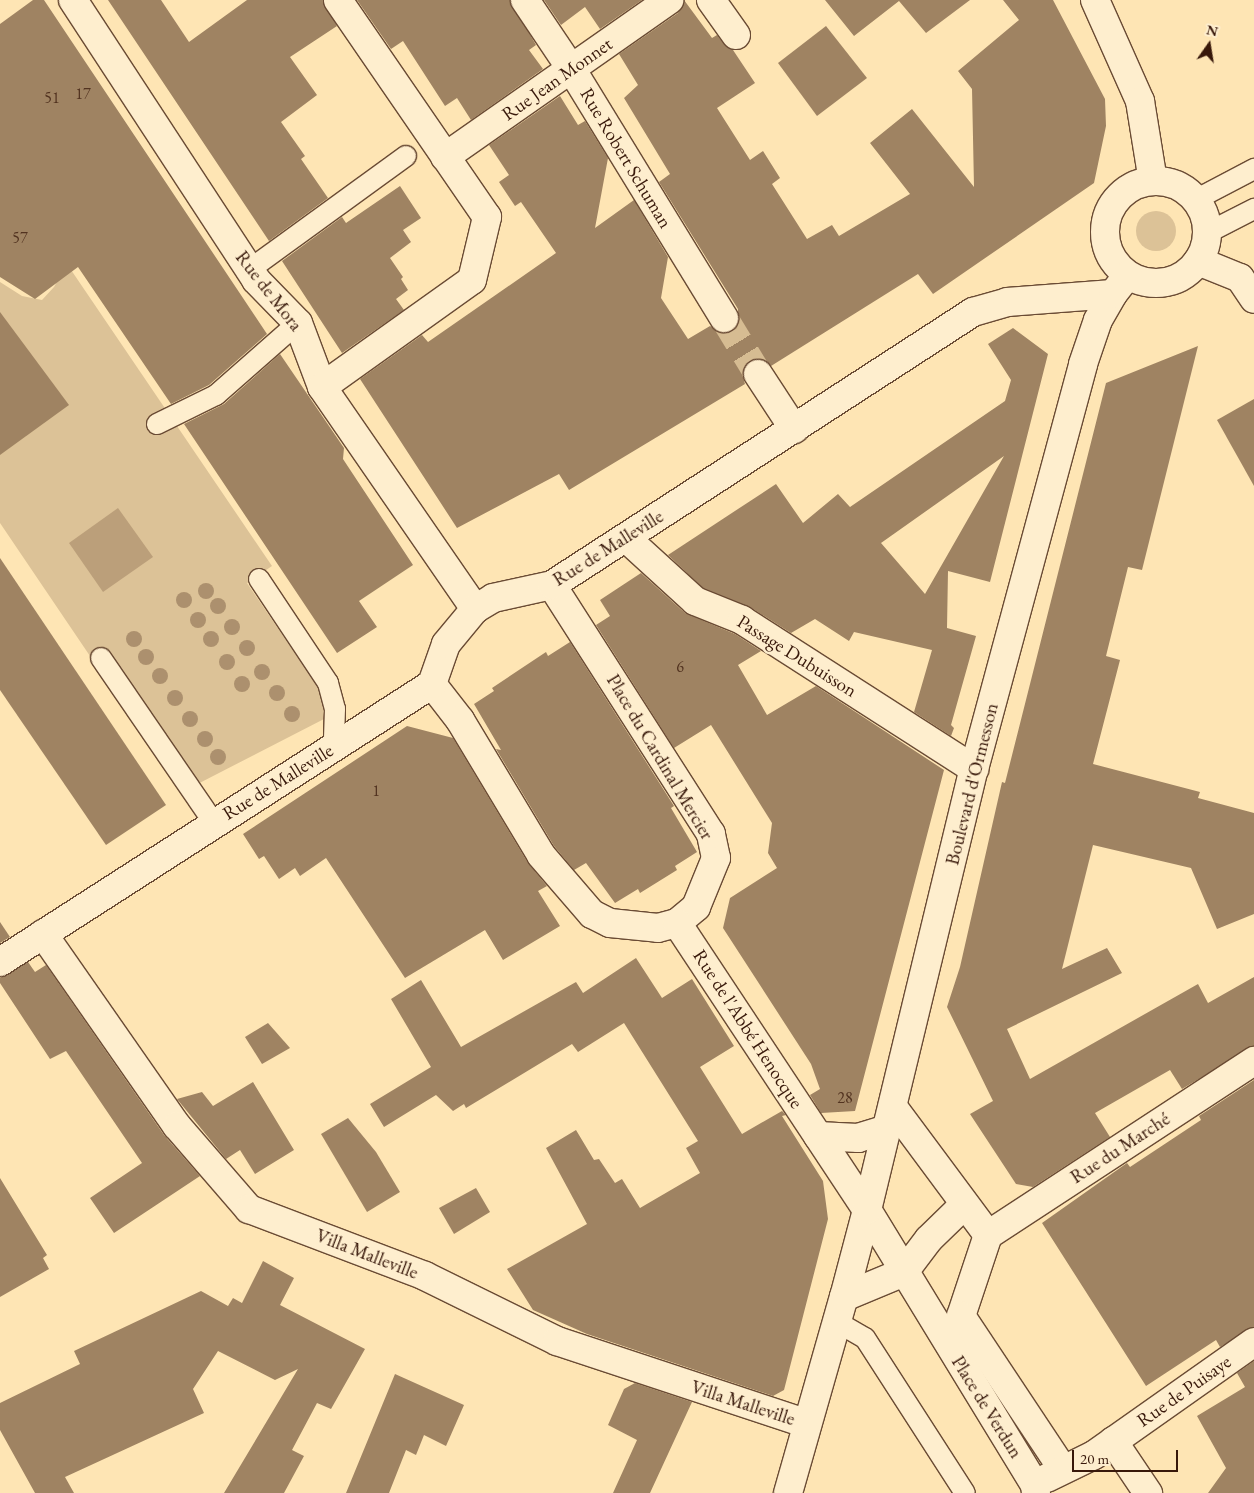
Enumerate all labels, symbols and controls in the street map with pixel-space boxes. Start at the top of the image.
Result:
north arrow [1184,20,1234,70]
text: N [1205,20,1220,40]
street label: Rue Jean Monnet [497,32,617,126]
house number: 17 [75,84,91,104]
street label: Rue Robert Schuman [575,84,677,232]
house number: 51 [44,88,60,108]
house number: 57 [12,228,28,248]
street label: Rue de Mora [231,246,307,336]
street label: Rue de Malleville [549,505,667,591]
street label: Passage Dubuisson [733,610,861,702]
house number: 6 [676,657,684,677]
street label: Place du Cardinal Mercier [602,670,718,844]
street label: Boulevard d'Ormesson [941,701,1003,867]
street label: Rue de Malleville [219,739,337,825]
house number: 1 [372,781,380,801]
street label: Rue de l'Abbé Henocque [688,945,808,1113]
house number: 28 [837,1088,853,1108]
street label: Rue du Marché [1066,1107,1174,1189]
street label: Villa Malleville [313,1224,421,1284]
street label: Rue de Puisaye [1133,1350,1235,1432]
street label: Place de Verdun [947,1352,1027,1462]
street label: Villa Malleville [688,1375,798,1431]
scale bar [1074,1440,1180,1472]
text: 20 m [1080,1449,1109,1468]

